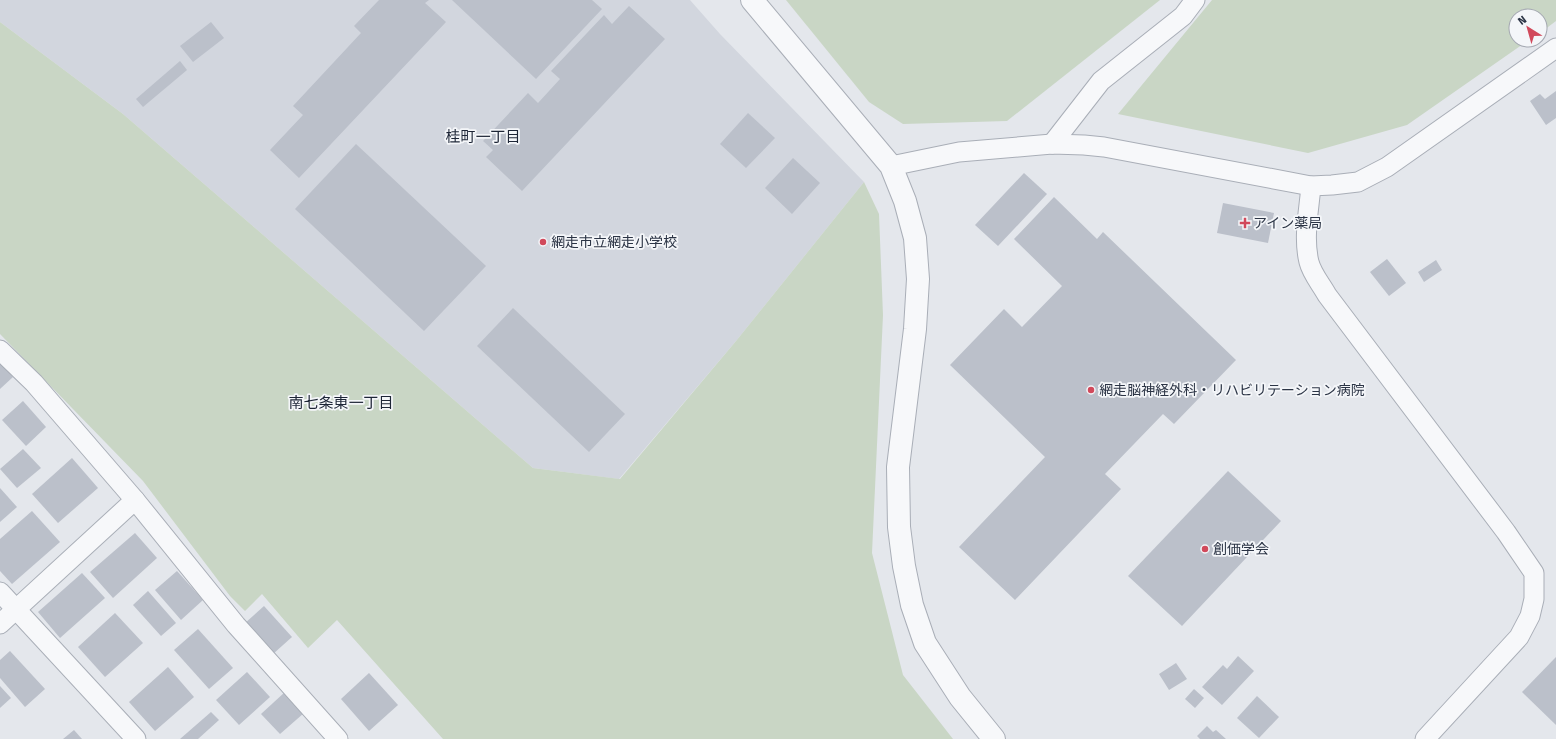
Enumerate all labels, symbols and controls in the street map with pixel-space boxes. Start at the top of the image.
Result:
north arrow [1508,8,1548,48]
text: N [1515,13,1529,28]
district label: 桂町一丁目 [445,128,521,146]
place label: アイン薬局 [1253,215,1322,232]
marker: アイン薬局 [1240,218,1250,228]
place label: 網走市立網走小学校 [551,234,677,251]
marker: 網走市立網走小学校 [538,237,548,247]
place label: 網走脳神経外科・リハビリテーション病院 [1099,382,1365,399]
marker: 網走脳神経外科・リハビリテーション病院 [1086,385,1096,395]
district label: 南七条東一丁目 [288,394,394,412]
place label: 創価学会 [1213,541,1269,558]
marker: 創価学会 [1200,544,1210,554]

